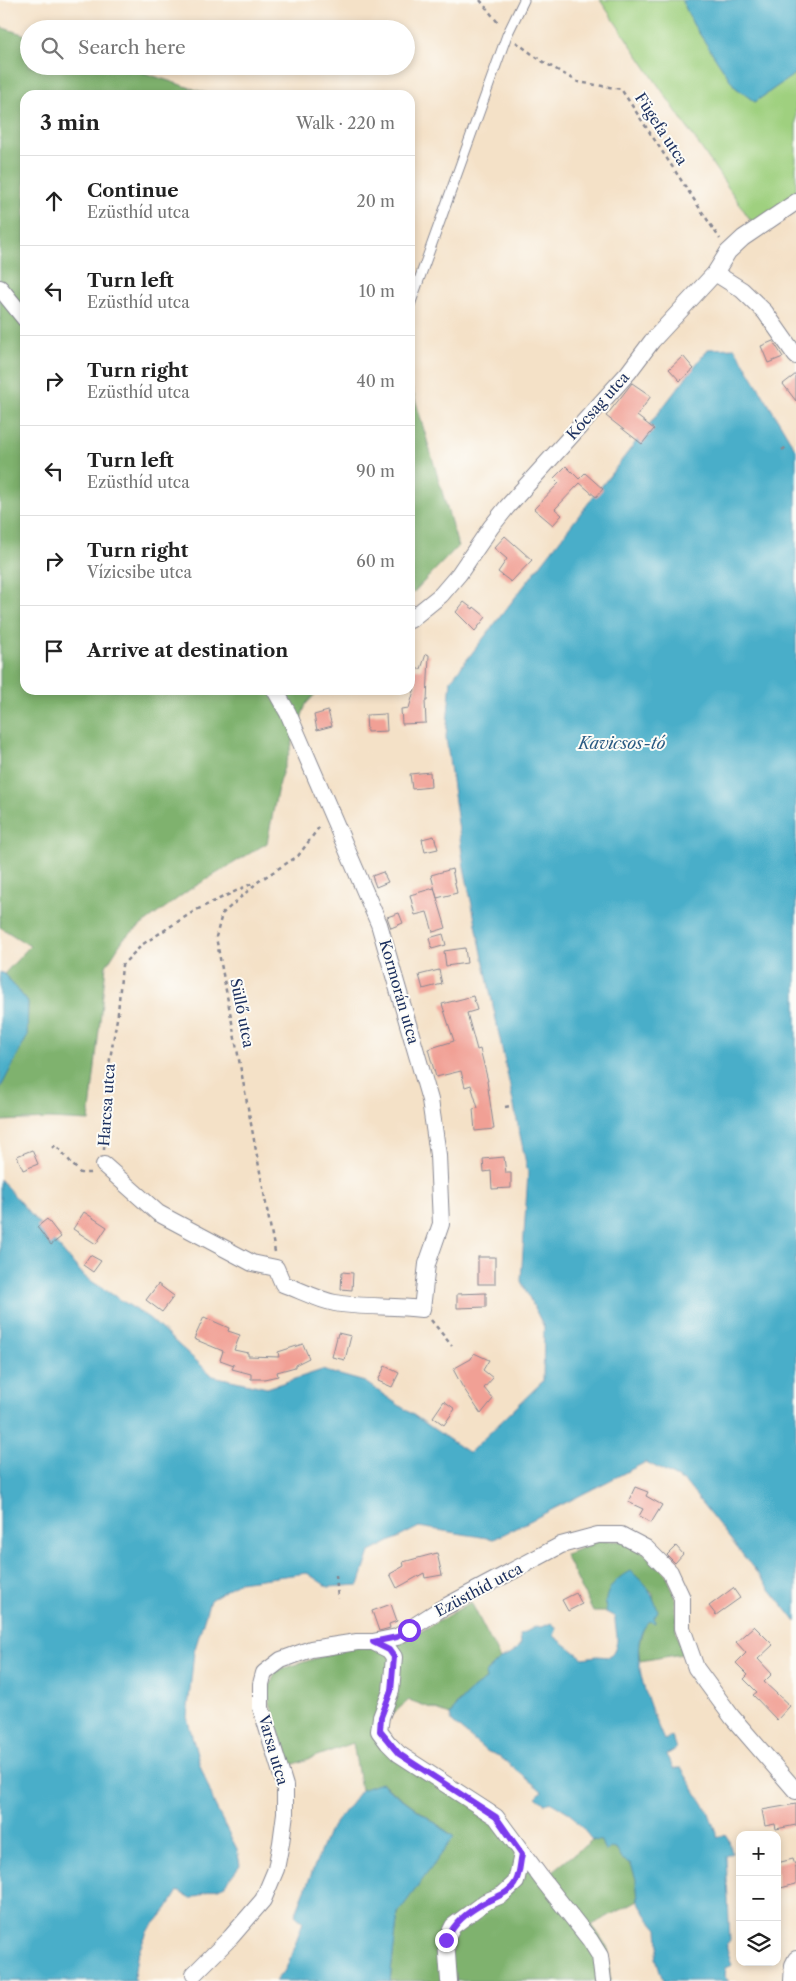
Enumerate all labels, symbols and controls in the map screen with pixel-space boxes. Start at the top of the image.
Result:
search box [20,20,415,75]
icon: search [38,34,66,62]
text: Search here [78,36,186,59]
street label: Fügefa utca [631,89,692,169]
text: 3 min [40,110,100,135]
text: Walk · 220 m [296,113,395,133]
text: Continue [87,179,179,202]
icon: ahead [40,187,68,215]
text: 20 m [356,191,395,211]
text: Ezüsthíd utca [87,202,190,222]
text: Turn left [87,269,174,292]
icon: left [40,277,68,305]
text: 10 m [359,281,395,301]
text: Ezüsthíd utca [87,292,190,312]
text: Turn right [87,359,188,382]
icon: right [40,367,68,395]
street label: Kócsag utca [562,368,633,444]
text: 40 m [356,371,395,391]
text: Ezüsthíd utca [87,382,190,402]
text: Turn left [87,449,174,472]
icon: left [40,457,68,485]
text: 90 m [356,461,395,481]
text: Ezüsthíd utca [87,472,190,492]
text: Turn right [87,539,188,562]
icon: right [40,547,68,575]
text: 60 m [356,551,395,571]
text: Vízicsibe utca [87,562,192,582]
icon: arrive [40,637,68,665]
text: Arrive at destination [87,639,288,662]
water label: Kavicsos-tó [577,733,666,753]
street label: Kormorán utca [376,937,423,1046]
street label: Süllő utca [226,977,259,1049]
street label: Harcsa utca [94,1063,119,1147]
street label: Ezüsthíd utca [432,1559,526,1621]
route start [398,1619,421,1642]
street label: Varsa utca [254,1712,293,1787]
map controls [736,1831,781,1966]
button: + [736,1831,781,1876]
button: − [736,1876,781,1921]
button: layers [736,1921,781,1966]
route end [435,1929,458,1952]

